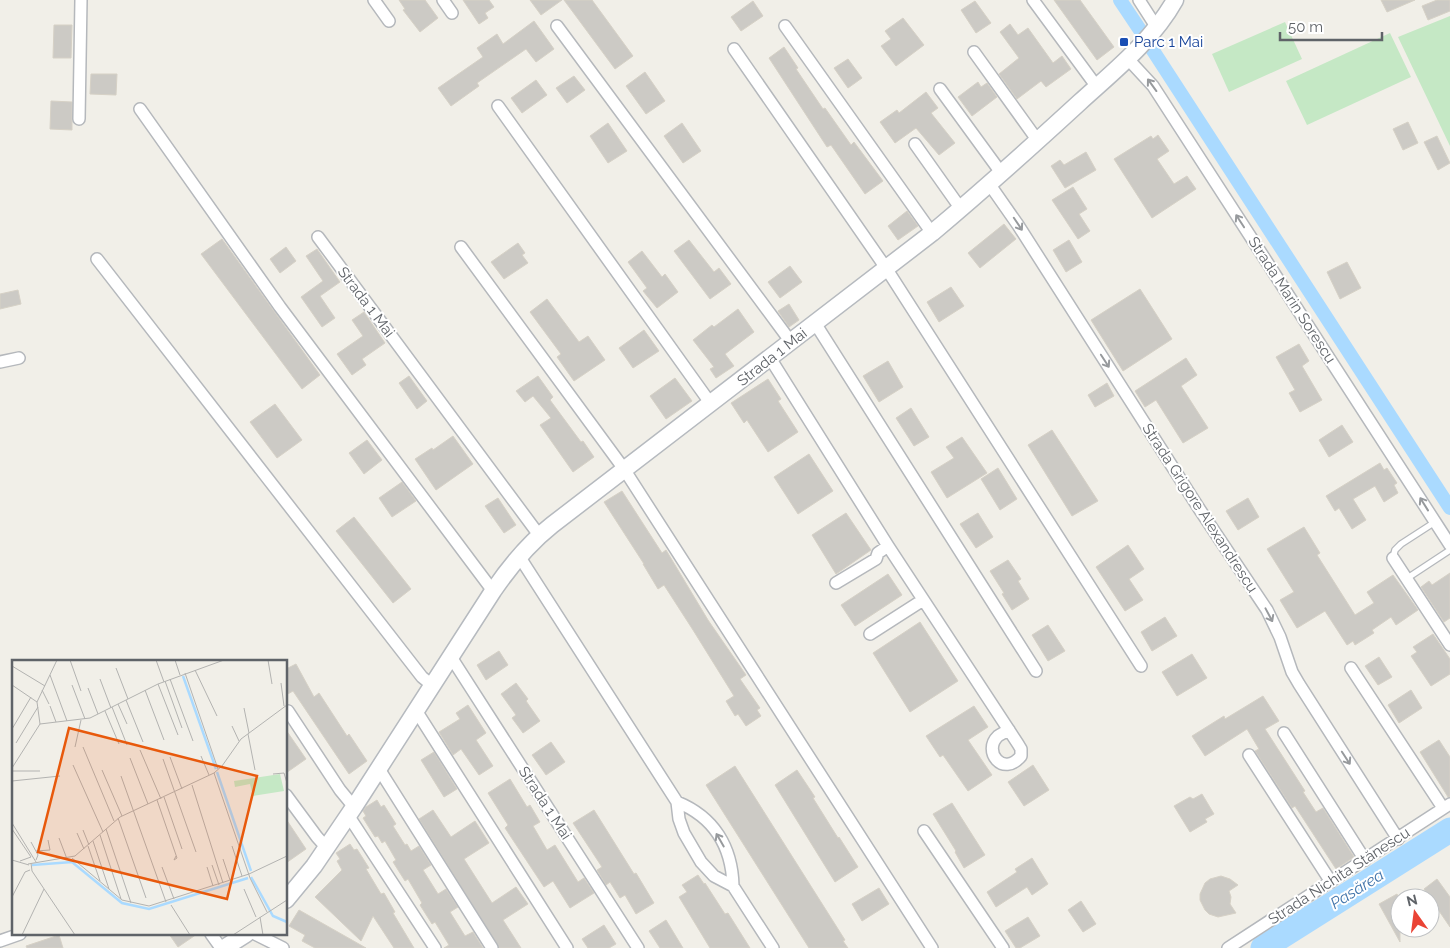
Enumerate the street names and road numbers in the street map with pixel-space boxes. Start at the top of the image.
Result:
street label: Strada Marin Sorescu [1244,233,1340,367]
street label: Strada 1 Mai [334,263,398,341]
street label: Strada 1 Mai [734,324,810,390]
street label: Strada Grigore Alexandrescu [1139,420,1262,596]
street label: Strada 1 Mai [515,763,575,843]
street label: Strada Nichita Stănescu [1265,824,1413,928]

